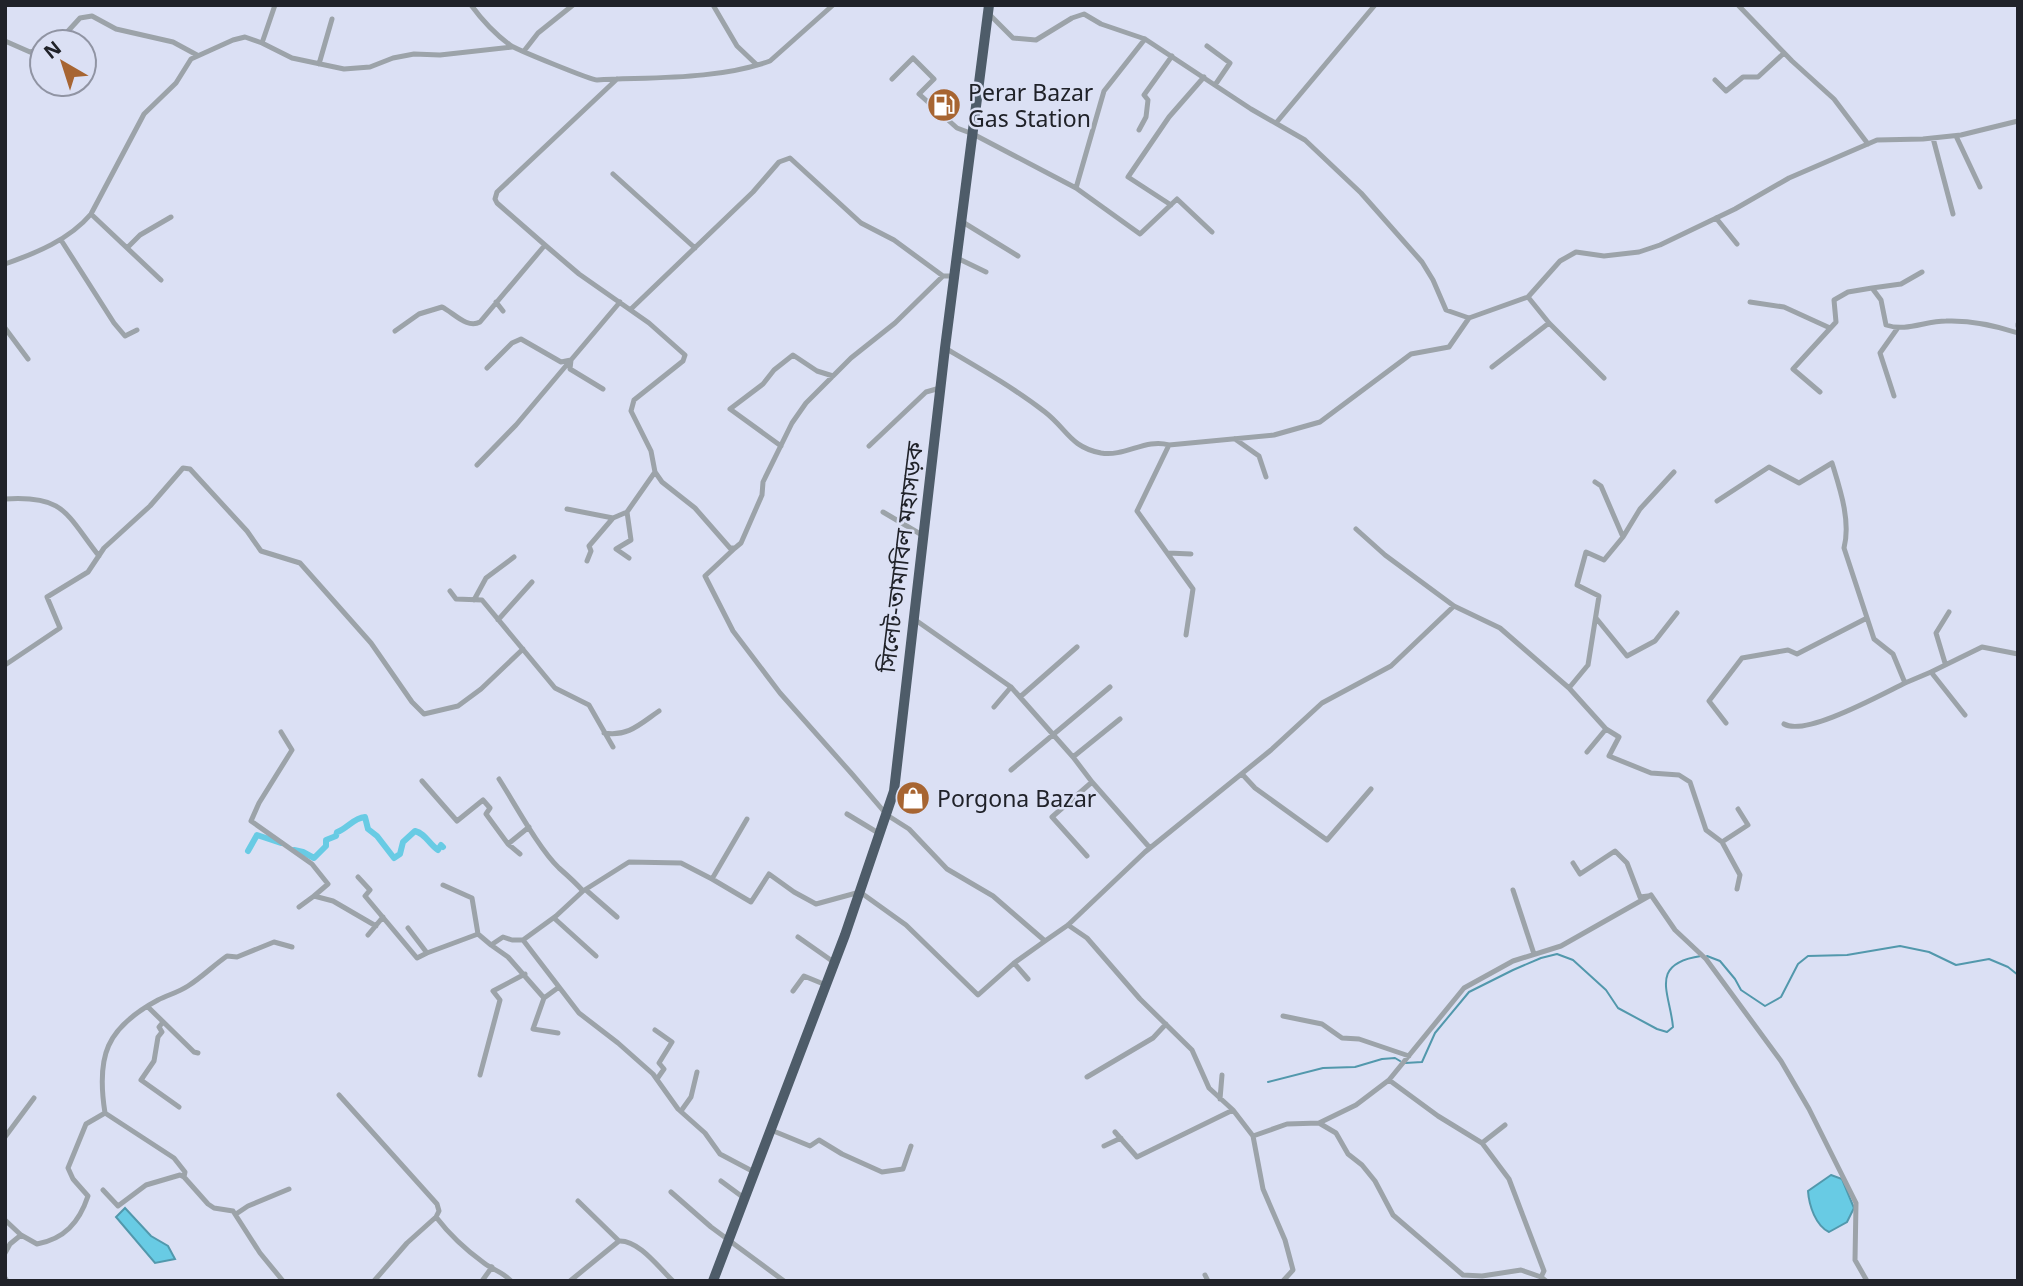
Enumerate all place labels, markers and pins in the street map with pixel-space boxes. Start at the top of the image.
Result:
place label: Perar Bazar Gas Station [968,76,1094,134]
fuel station icon: Perar Bazar Gas Station [925,86,963,124]
shop icon: Porgona Bazar [894,779,932,817]
place label: Porgona Bazar [937,782,1097,814]

